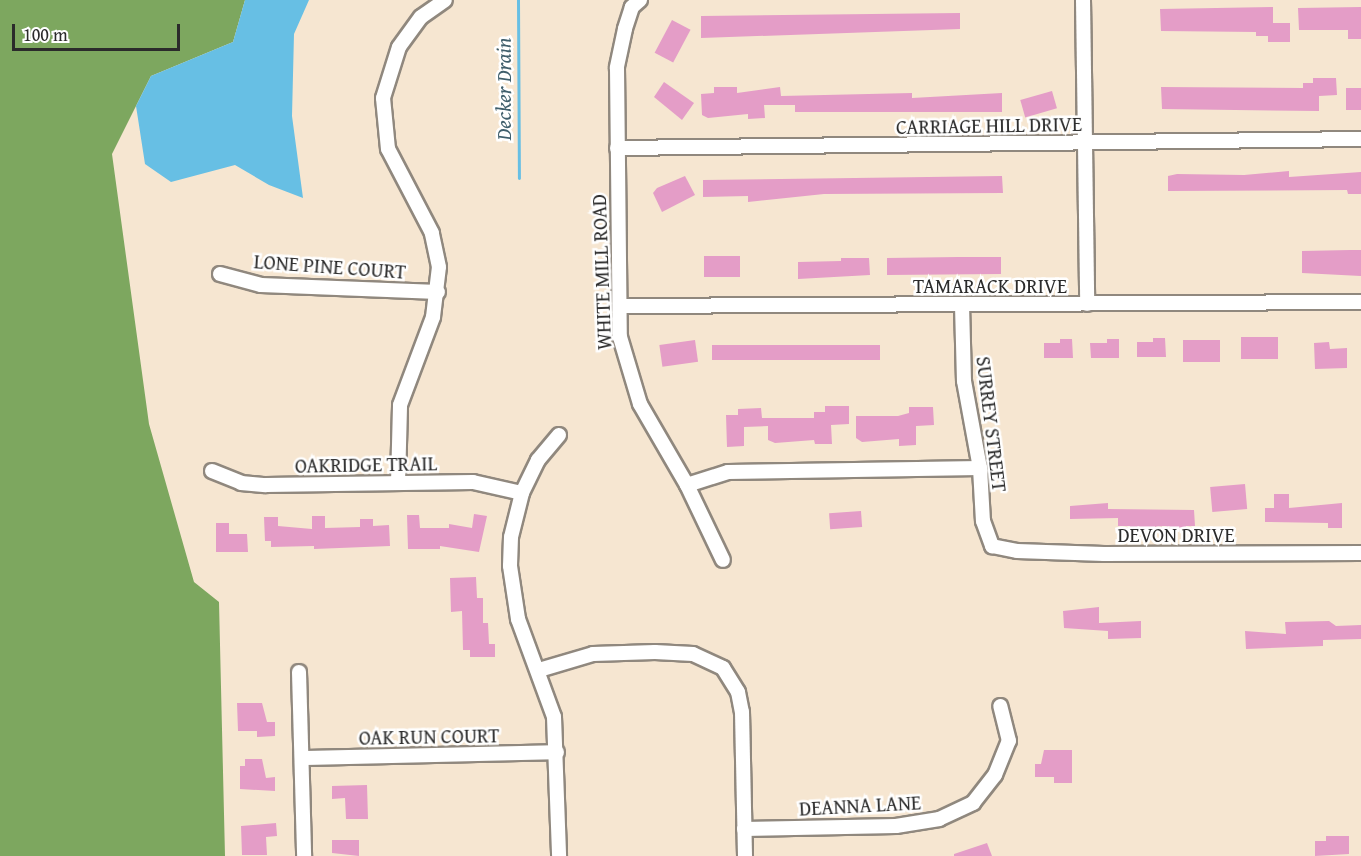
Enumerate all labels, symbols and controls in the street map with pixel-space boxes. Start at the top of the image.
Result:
scale bar [15,12,183,50]
text: 100 m [23,21,68,48]
water label: Decker Drain [491,38,517,140]
street label: CARRIAGE HILL DRIVE [896,111,1082,139]
street label: WHITE MILL ROAD [586,194,616,350]
street label: LONE PINE COURT [253,249,407,283]
street label: TAMARACK DRIVE [913,273,1067,297]
street label: SURREY STREET [972,355,1012,493]
street label: OAKRIDGE TRAIL [295,451,437,477]
street label: DEVON DRIVE [1117,522,1235,546]
street label: OAK RUN COURT [358,723,500,749]
street label: DEANNA LANE [798,790,922,820]

